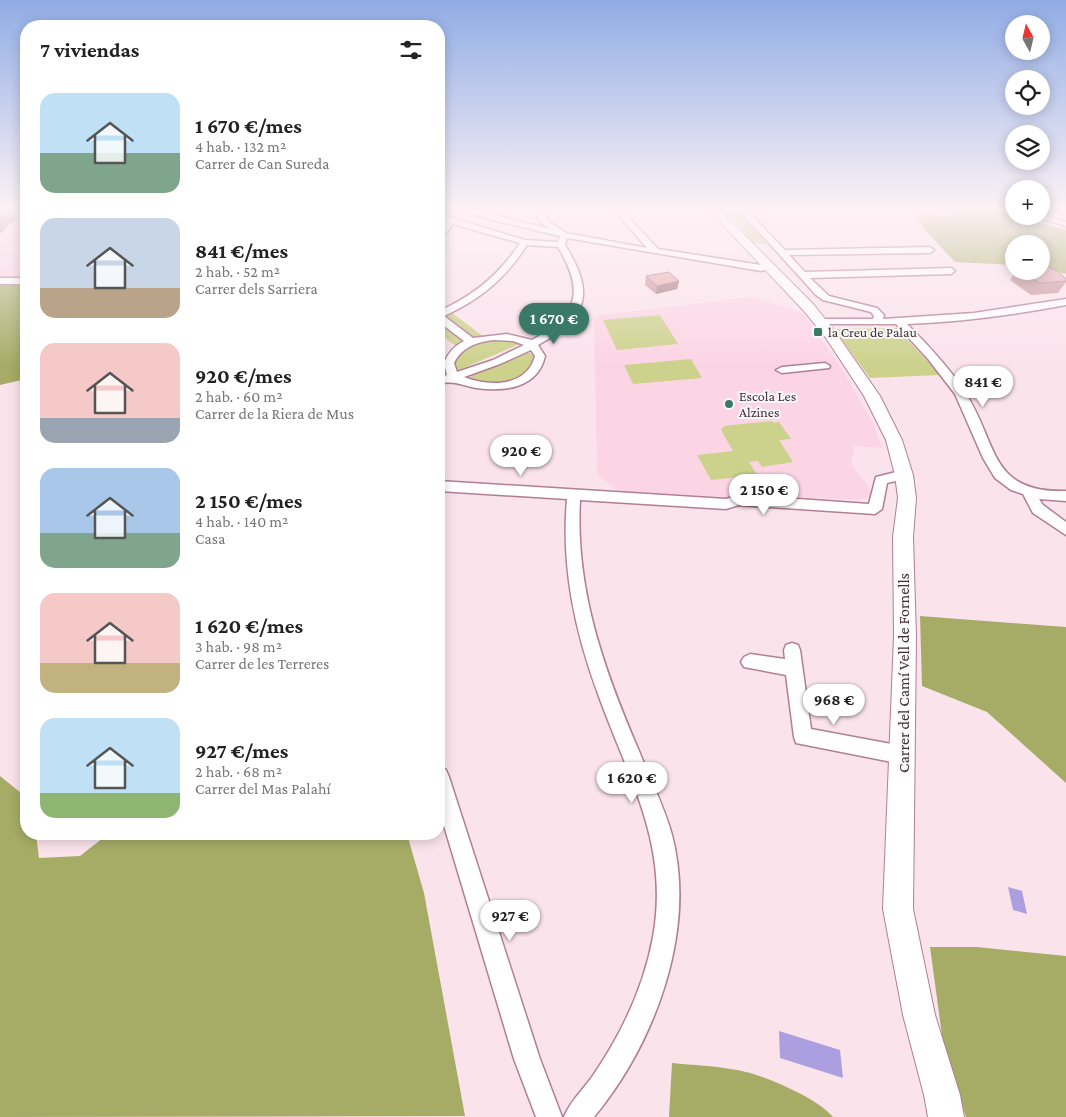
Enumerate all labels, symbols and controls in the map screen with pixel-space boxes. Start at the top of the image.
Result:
north arrow [1005,15,1050,60]
map controls [1005,15,1050,280]
icon: filters [397,36,425,64]
text: 7 viviendas [40,38,139,62]
button: locate [1005,70,1050,115]
icon: home [80,113,140,173]
text: 1 670 €/mes [195,114,302,138]
button: layers [1005,125,1050,170]
text: 4 hab. · 132 m² [195,138,286,155]
text: Carrer de Can Sureda [195,155,330,172]
button: + [1005,180,1050,225]
button: − [1005,235,1050,280]
icon: home [80,238,140,298]
text: 841 €/mes [195,239,288,263]
text: 2 hab. · 52 m² [195,263,280,280]
text: Carrer dels Sarriera [195,280,318,297]
pin: 1 670 € [508,302,600,345]
text: 1 670 € [530,310,578,327]
place label: la Creu de Palau [828,324,918,340]
marker: la Creu de Palau [812,326,824,338]
icon: home [80,363,140,423]
text: 920 €/mes [195,364,291,388]
pin: 841 € [948,366,1018,408]
text: 841 € [964,373,1002,390]
text: 2 hab. · 60 m² [195,388,282,405]
place label: Escola Les Alzines [739,388,796,420]
marker: Escola Les Alzines [723,398,735,410]
text: Carrer de la Riera de Mus [195,405,354,422]
pin: 920 € [486,434,556,477]
text: 920 € [501,442,541,459]
pin: 2 150 € [718,474,810,516]
text: 2 150 € [740,481,788,498]
icon: home [80,488,140,548]
text: 2 150 €/mes [195,489,302,513]
text: 4 hab. · 140 m² [195,513,288,530]
text: Casa [195,530,225,547]
street label: Carrer del Camí Vell de Fornells [895,573,912,773]
icon: home [80,613,140,673]
text: 1 620 €/mes [195,614,303,638]
text: 3 hab. · 98 m² [195,638,282,655]
text: Carrer de les Terreres [195,655,329,672]
pin: 968 € [799,684,869,726]
text: 968 € [814,691,854,708]
icon: home [80,738,140,798]
text: 927 €/mes [195,739,288,763]
pin: 1 620 € [586,762,678,804]
text: 2 hab. · 68 m² [195,763,282,780]
text: 1 620 € [608,769,656,786]
text: Carrer del Mas Palahí [195,780,331,797]
pin: 927 € [475,900,545,942]
text: 927 € [491,907,529,924]

